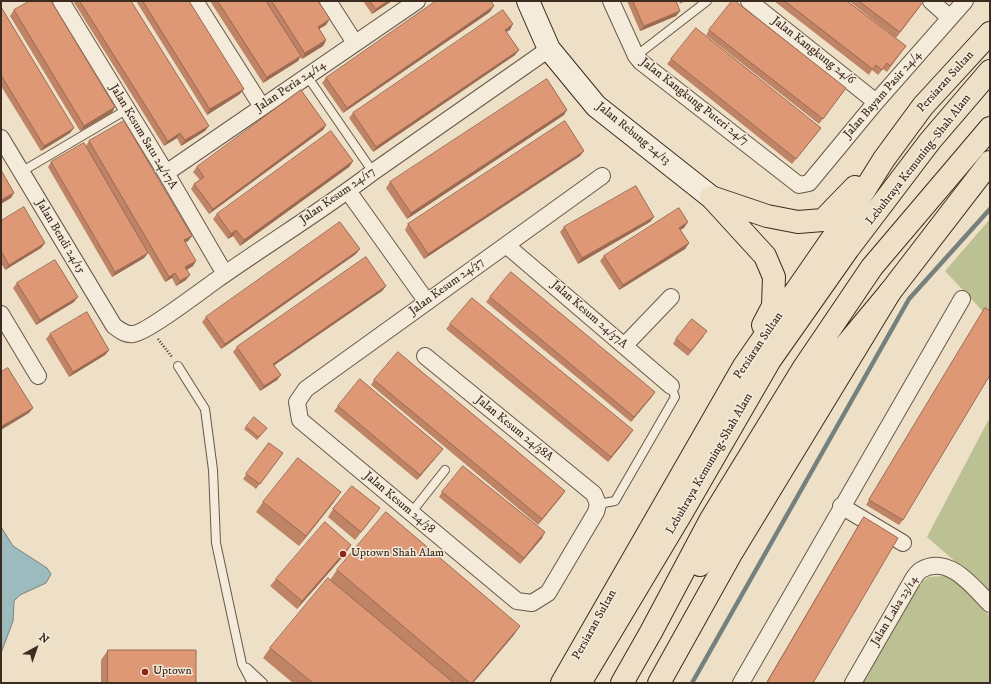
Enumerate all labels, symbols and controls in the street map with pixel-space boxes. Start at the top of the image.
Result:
street label: Jalan Kangkung 24/6 [769,14,857,88]
street label: Jalan Bayam Pasir 24/4 [841,48,925,142]
street label: Persiaran Sultan [915,48,977,116]
street label: Jalan Kangkung Puteri 24/7 [637,55,751,149]
street label: Jalan Peria 24/14 [253,58,329,116]
street label: Jalan Kesum Satu 24/17A [106,82,180,192]
street label: Lebuhraya Kemuning–Shah Alam [863,92,975,228]
street label: Jalan Rebung 24/13 [593,100,673,168]
street label: Jalan Kesum 24/17 [298,165,378,227]
street label: Jalan Bendi 24/15 [32,197,88,277]
street label: Jalan Kesum 24/37 [407,255,487,319]
street label: Jalan Kesum 24/37A [548,278,630,352]
street label: Persiaran Sultan [731,310,787,382]
street label: Lebuhraya Kemuning-Shah Alam [664,391,756,537]
street label: Jalan Kesum 24/38A [472,393,556,465]
street label: Jalan Kesum 24/38 [361,469,437,537]
place label: Uptown Shah Alam [351,547,444,561]
marker: Uptown Shah Alam [338,549,348,559]
street label: Jalan Laba 23/14 [868,573,922,649]
street label: Persiaran Sultan [570,588,620,662]
north arrow [16,628,56,668]
text: N [36,631,52,647]
place label: Uptown [153,665,192,679]
marker: Uptown [140,667,150,677]

